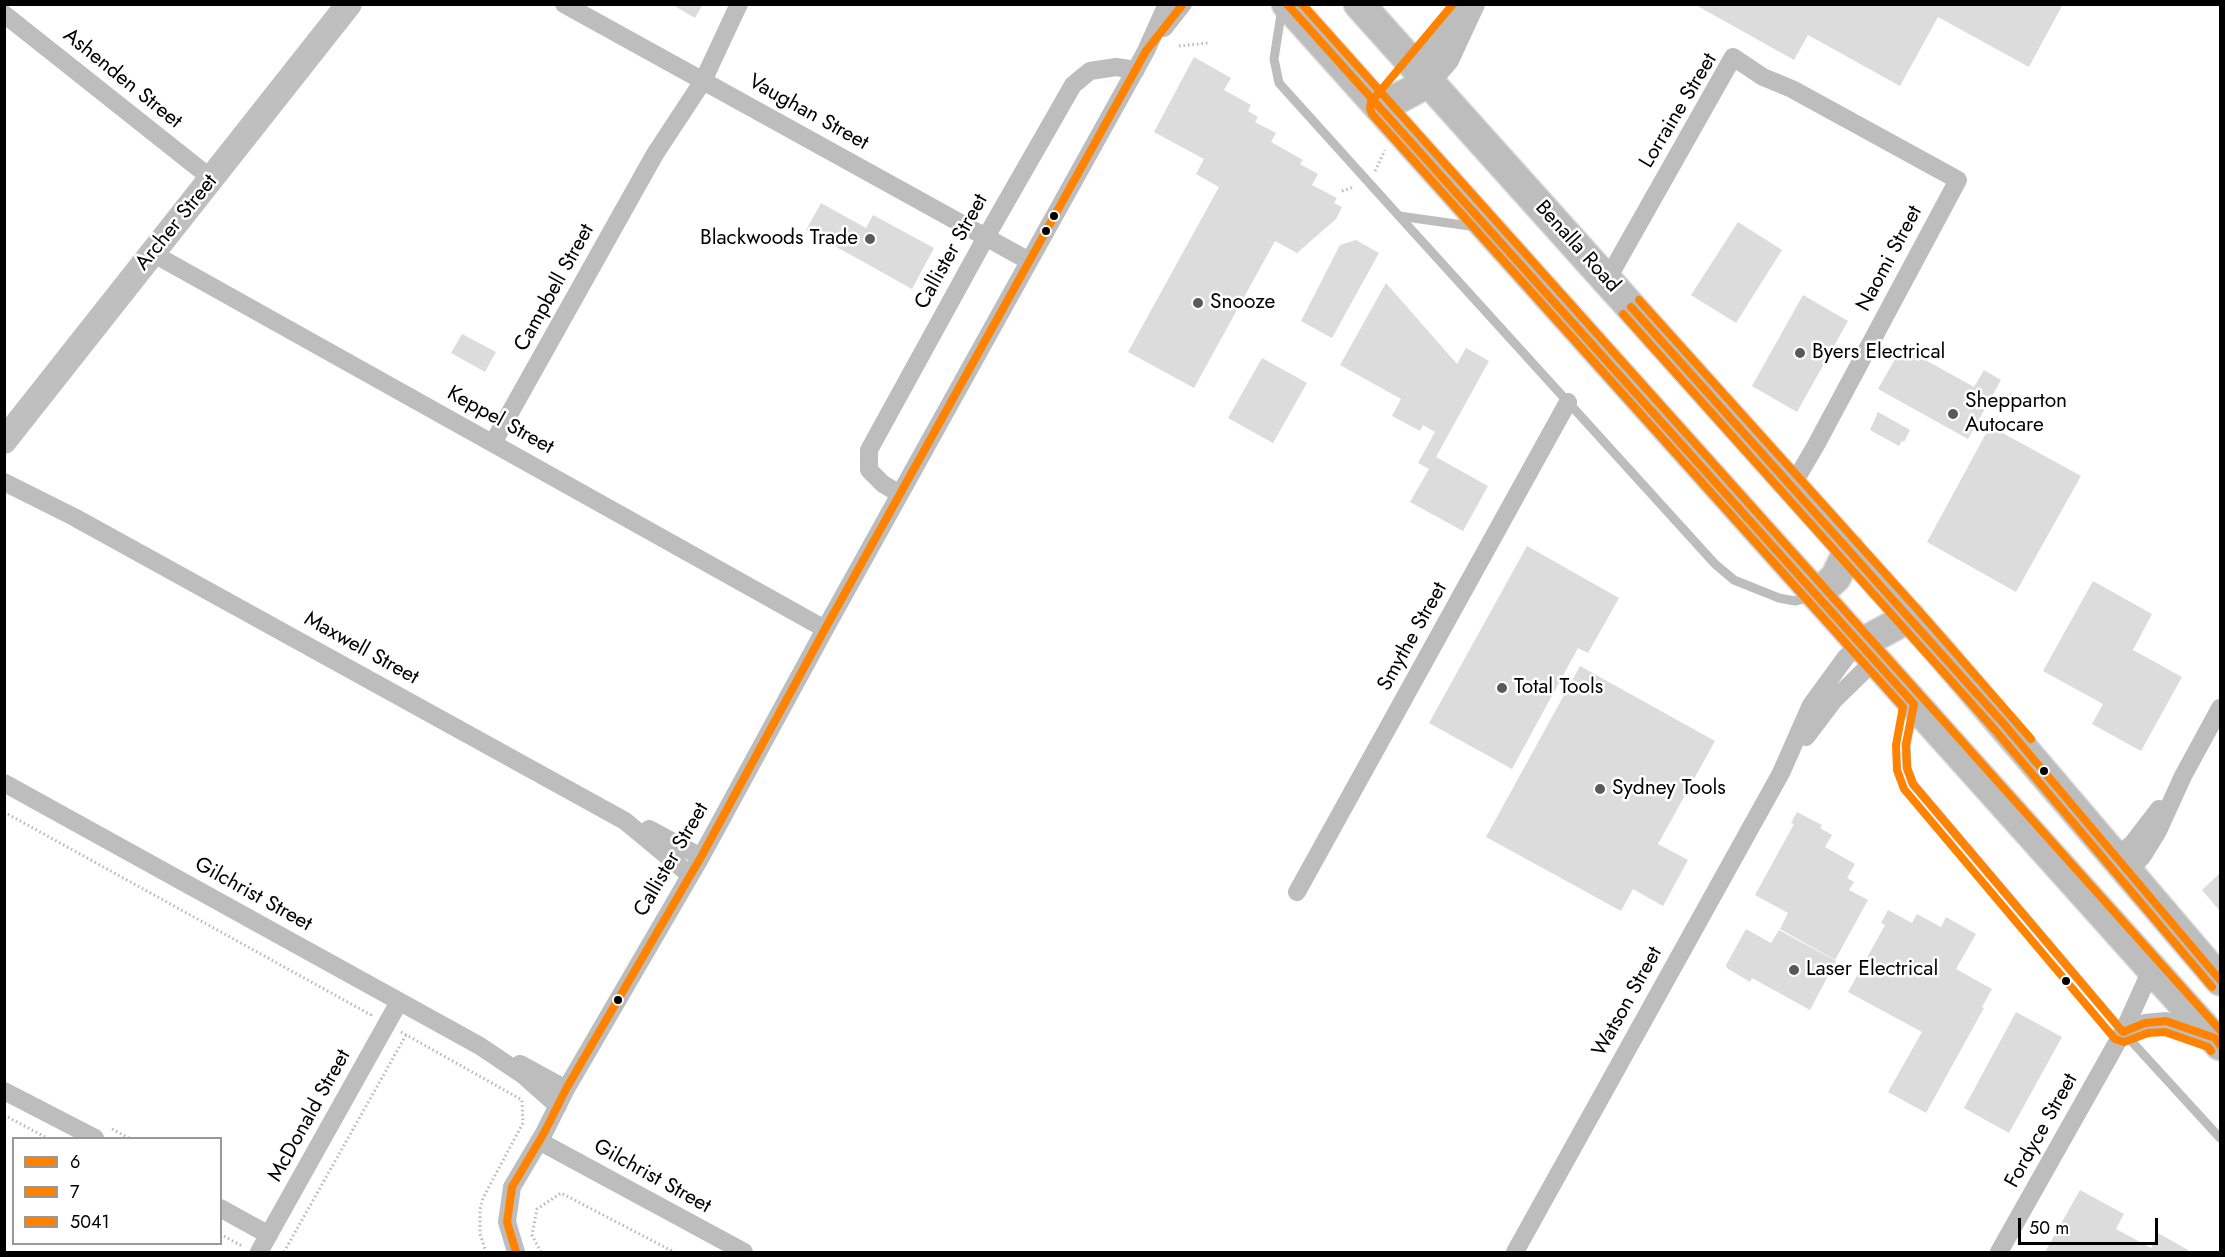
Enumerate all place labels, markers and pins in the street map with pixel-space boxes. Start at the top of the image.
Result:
unlabelled marker [1048,210,1060,222]
unlabelled marker [1040,225,1052,237]
place label: Blackwoods Trade [700,226,858,252]
marker: Blackwoods Trade [863,232,877,246]
place label: Snooze [1210,290,1275,316]
marker: Snooze [1191,296,1205,310]
place label: Byers Electrical [1812,340,1945,366]
marker: Byers Electrical [1793,346,1807,360]
place label: Shepparton Autocare [1965,389,2067,439]
marker: Shepparton Autocare [1946,407,1960,421]
place label: Total Tools [1514,675,1603,701]
marker: Total Tools [1495,681,1509,695]
unlabelled marker [2038,765,2050,777]
place label: Sydney Tools [1612,776,1726,802]
marker: Sydney Tools [1593,782,1607,796]
place label: Laser Electrical [1806,957,1938,983]
marker: Laser Electrical [1787,963,1801,977]
unlabelled marker [2060,975,2072,987]
unlabelled marker [612,994,624,1006]

